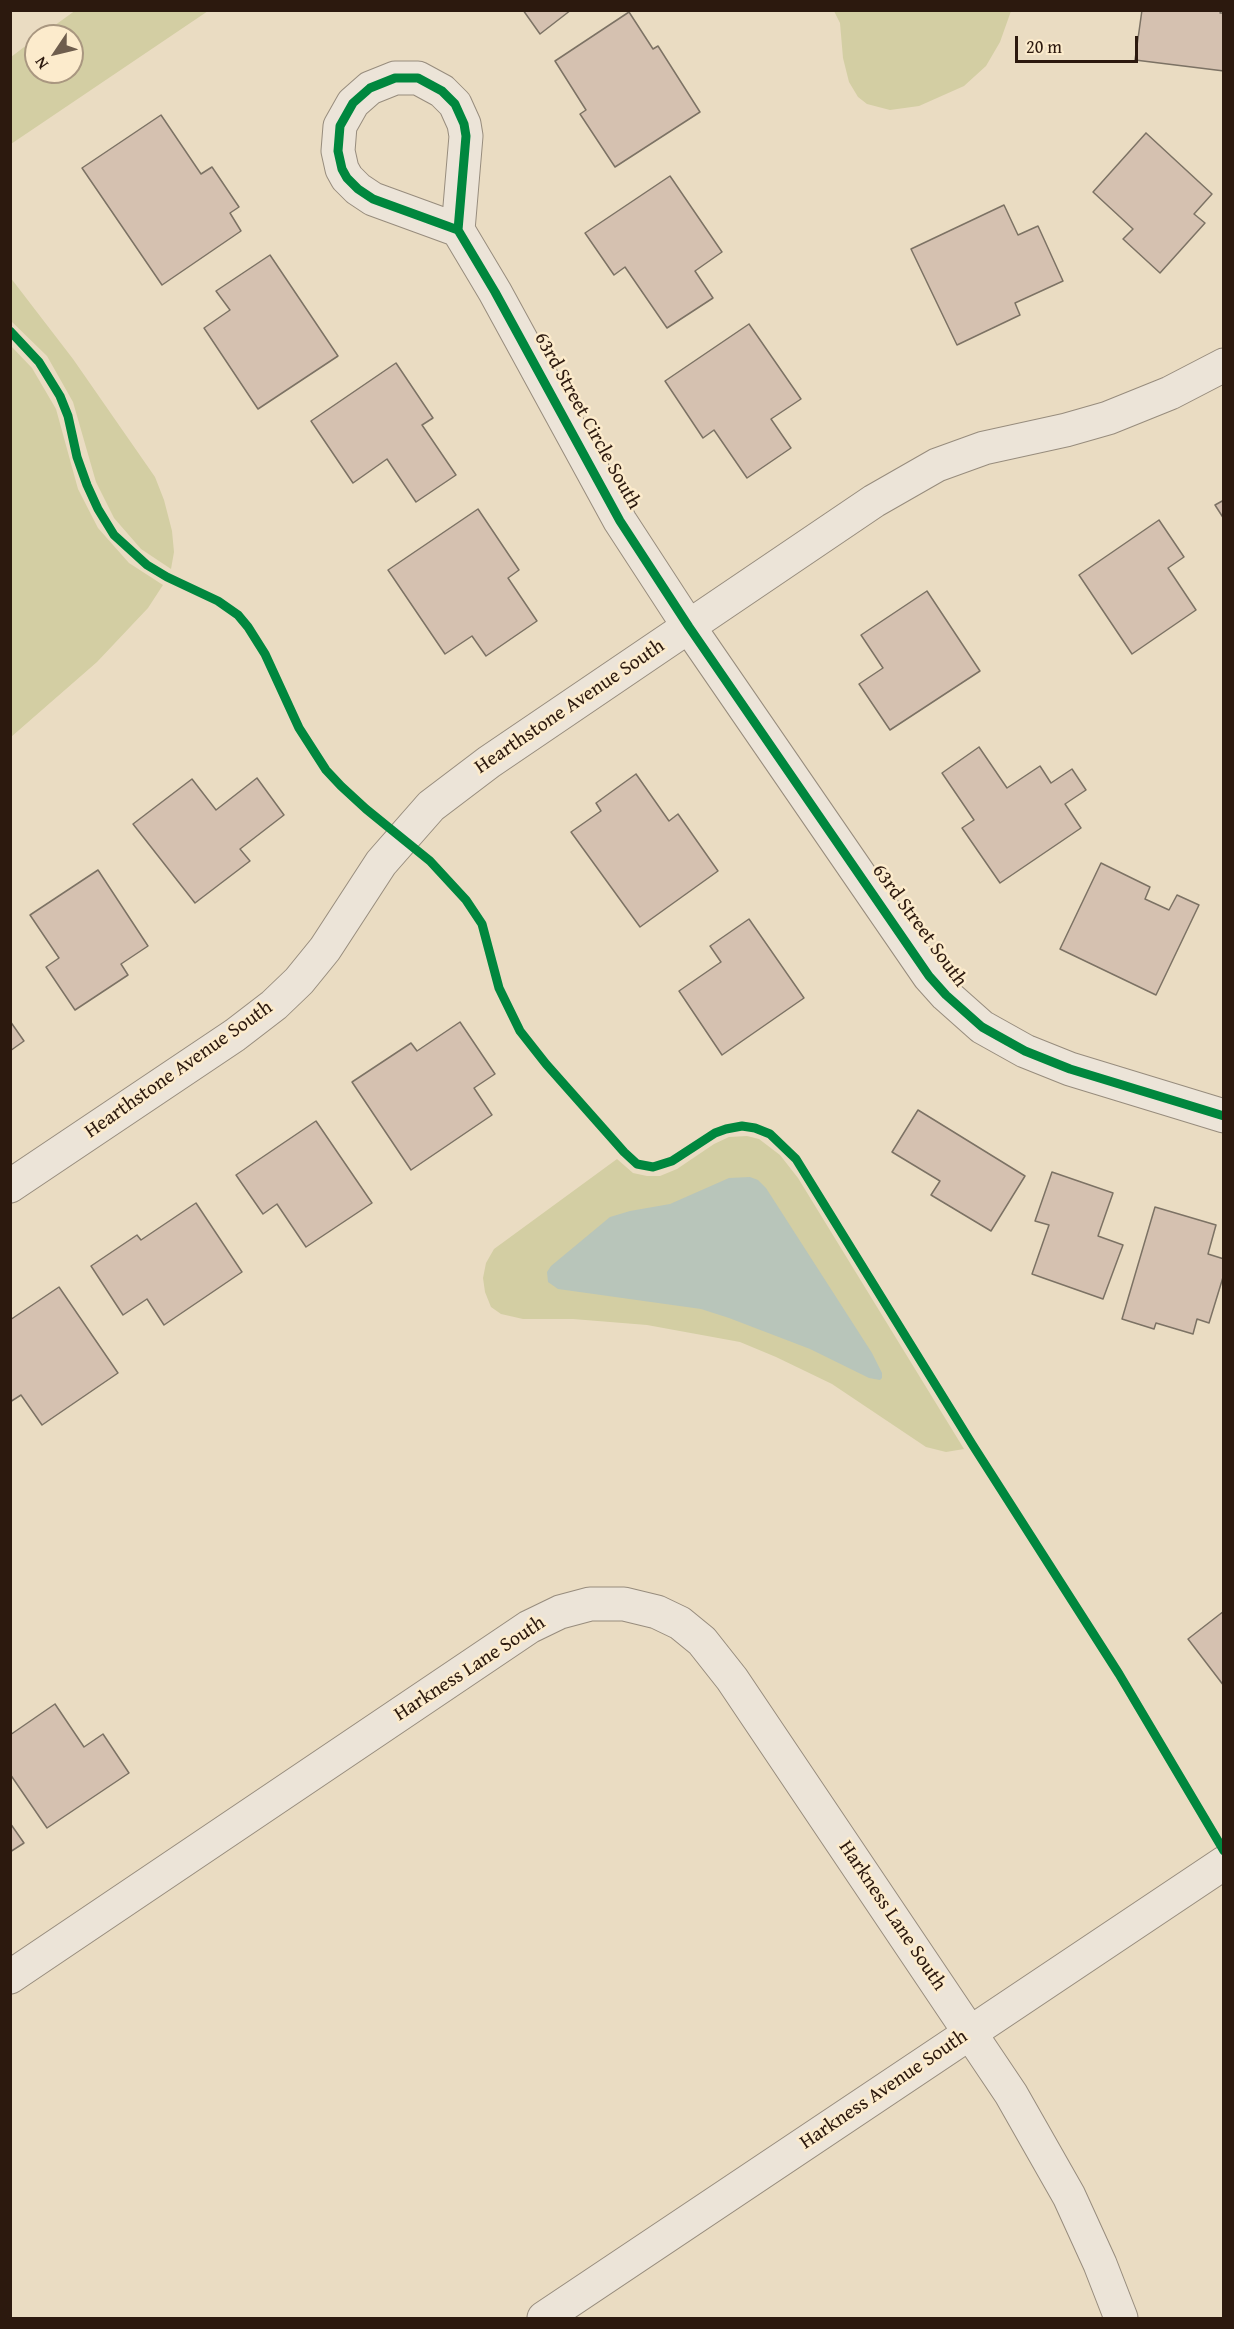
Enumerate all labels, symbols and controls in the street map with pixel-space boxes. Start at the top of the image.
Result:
north arrow [24,24,84,84]
scale bar [1018,24,1141,62]
text: 20 m [1026,33,1062,60]
text: N [28,52,54,74]
street label: 63rd Street Circle South [528,328,646,514]
street label: Hearthstone Avenue South [471,634,669,780]
street label: 63rd Street South [866,860,972,992]
street label: Hearthstone Avenue South [80,996,278,1144]
street label: Harkness Lane South [390,1611,550,1727]
street label: Harkness Lane South [833,1837,951,1995]
street label: Harkness Avenue South [796,2025,972,2155]

